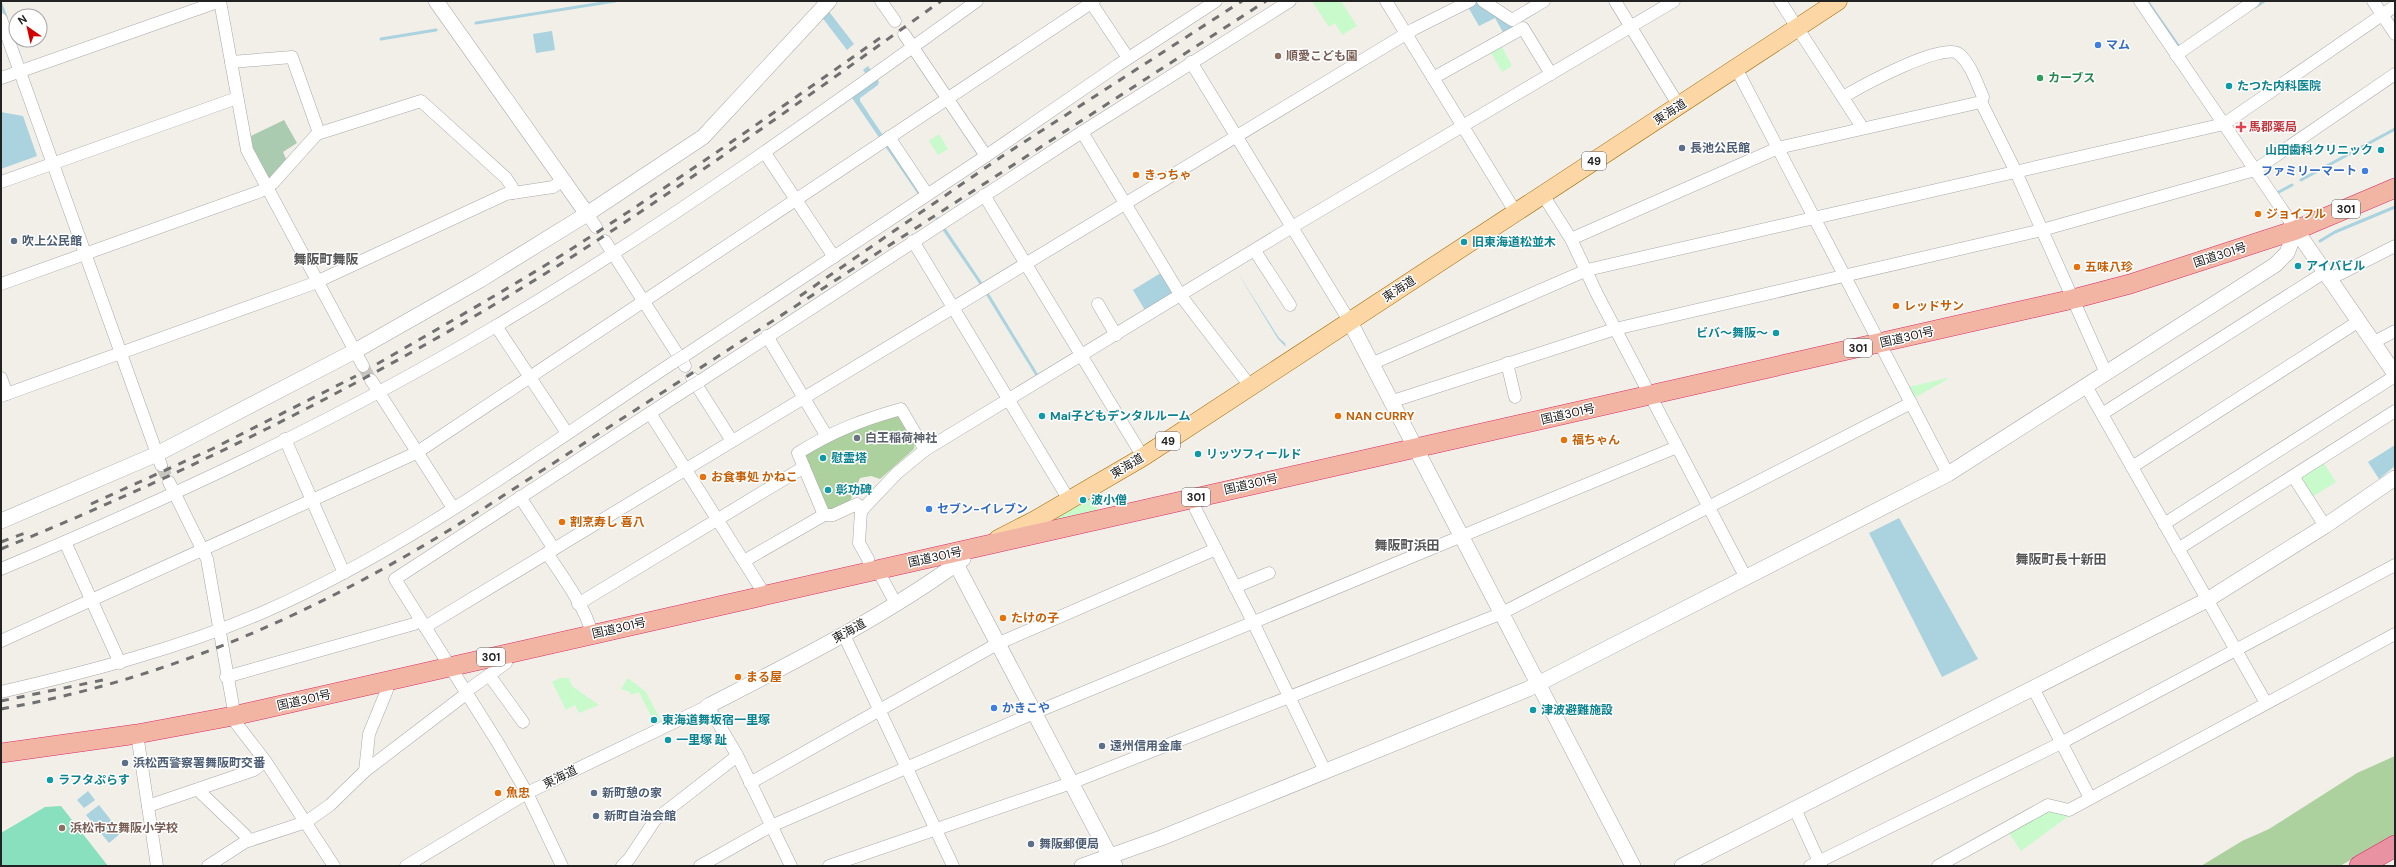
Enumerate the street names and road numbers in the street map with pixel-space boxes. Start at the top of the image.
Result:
street label: 東海道 [1651,95,1689,129]
road number: 49 [1582,152,1606,170]
road number: 301 [2332,200,2360,218]
street label: 国道301号 [2191,239,2249,271]
street label: 東海道 [1380,272,1418,306]
street label: 国道301号 [1878,323,1936,351]
road number: 301 [1844,339,1872,357]
street label: 国道301号 [1539,400,1597,428]
road number: 49 [1156,432,1180,450]
street label: 東海道 [1107,450,1147,482]
street label: 国道301号 [1222,470,1280,498]
road number: 301 [1182,488,1210,506]
street label: 国道301号 [906,543,964,571]
street label: 国道301号 [590,614,648,642]
street label: 東海道 [829,615,869,647]
road number: 301 [477,648,505,666]
street label: 国道301号 [275,686,333,714]
street label: 東海道 [540,762,580,792]

